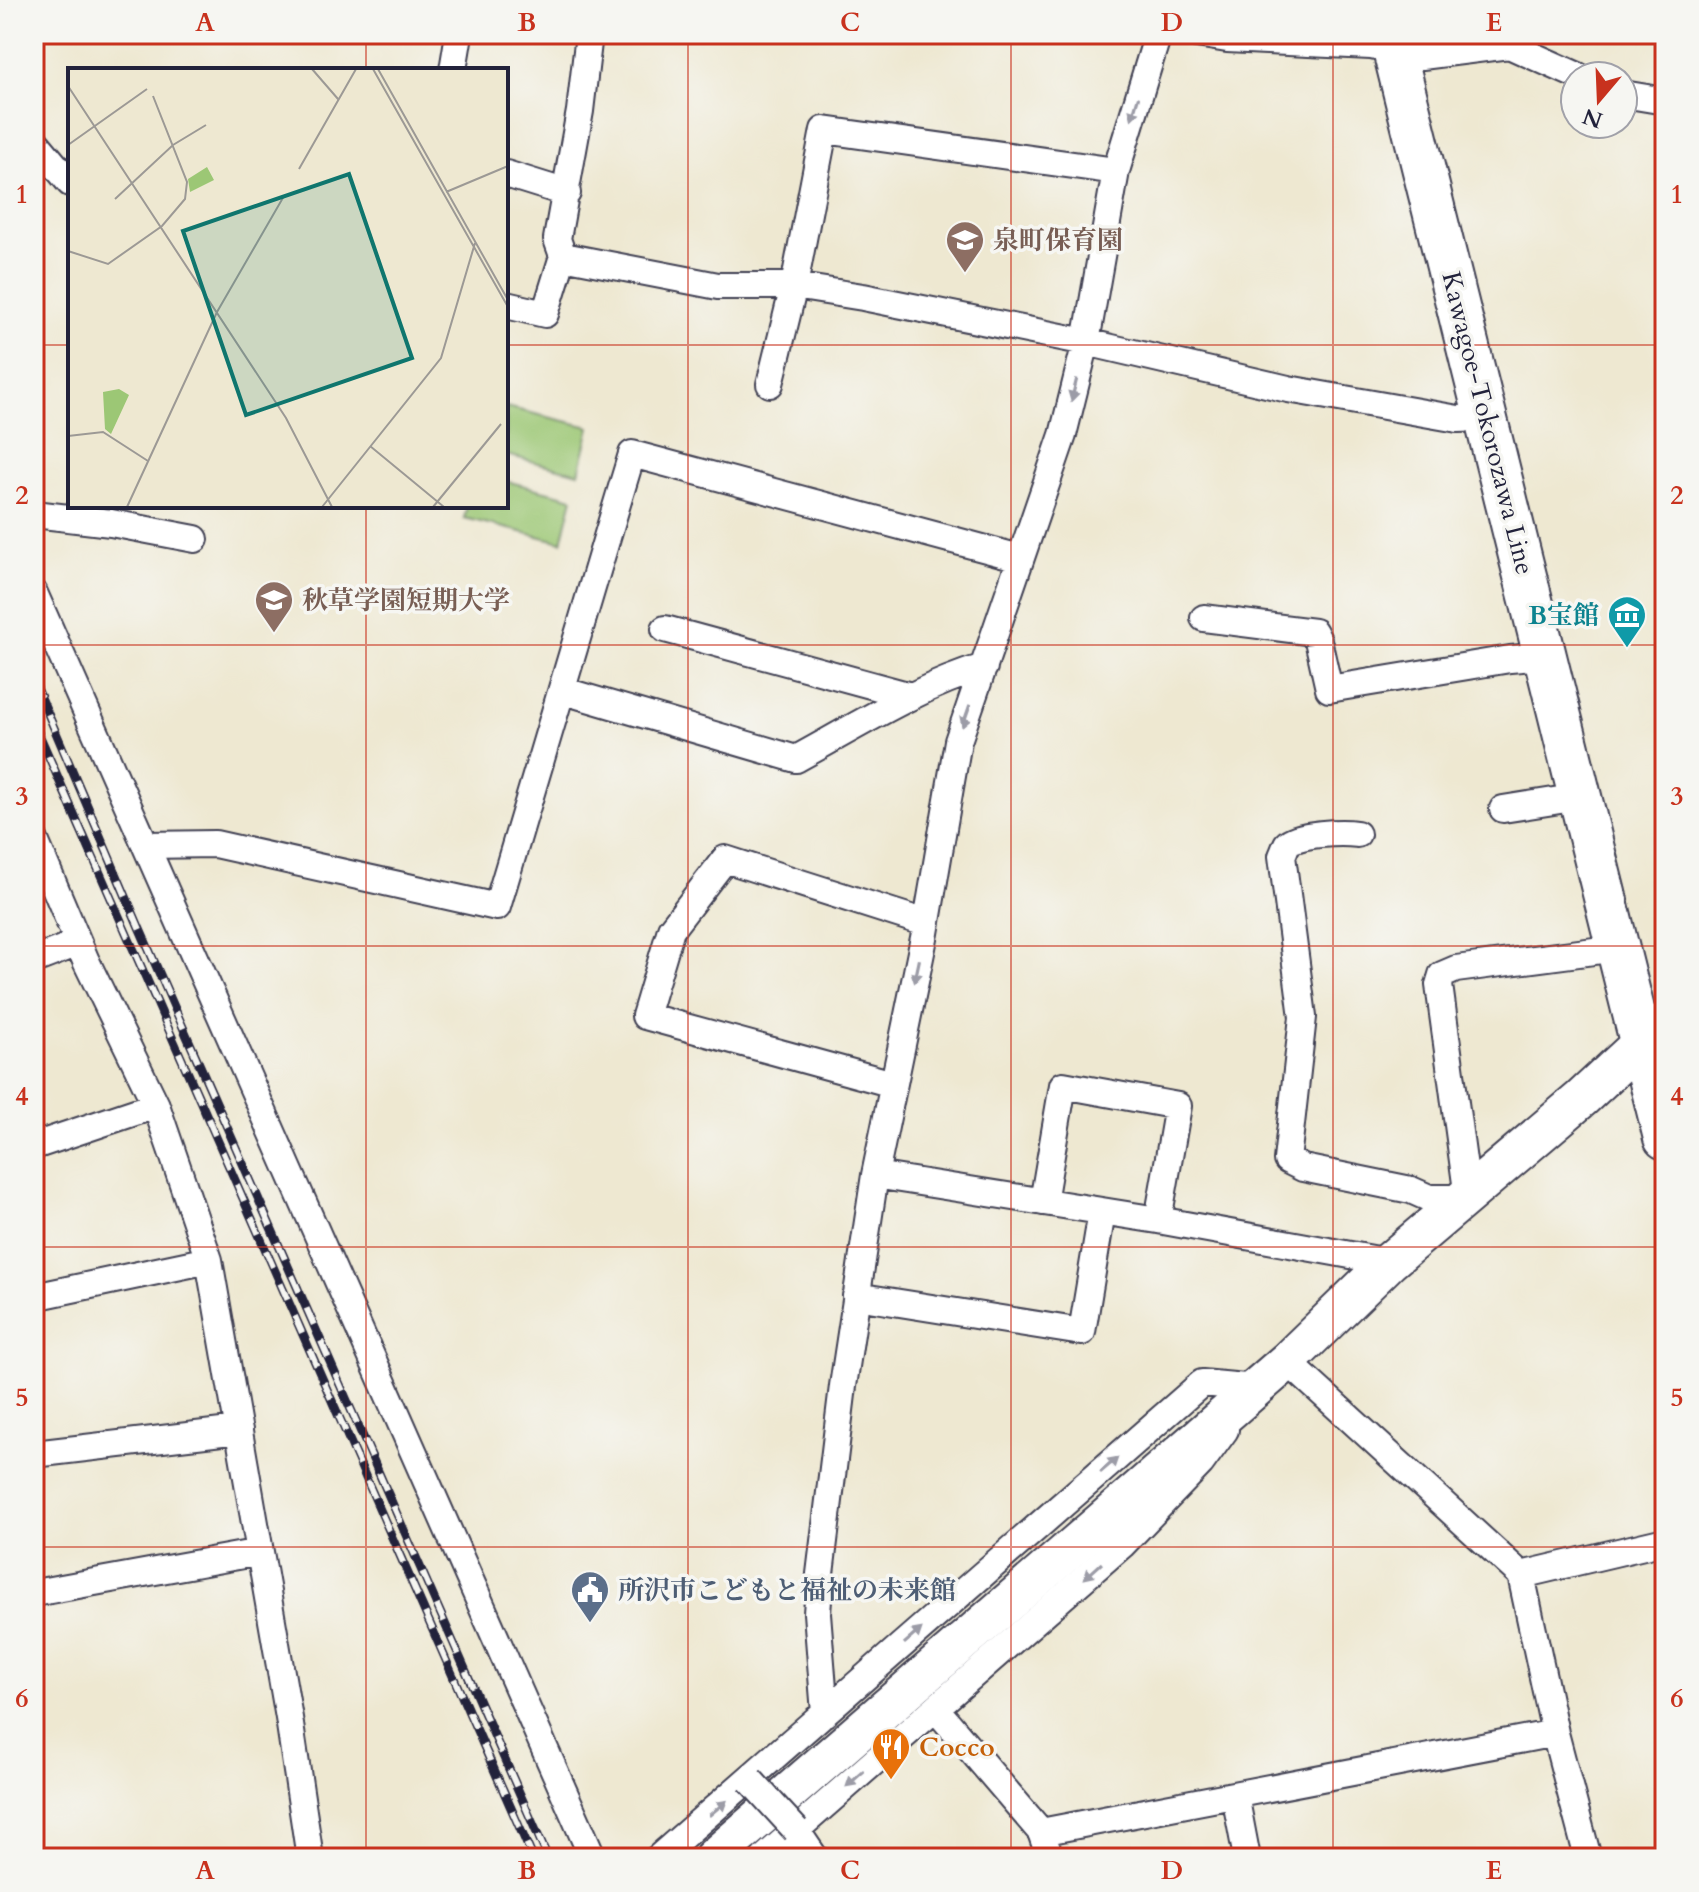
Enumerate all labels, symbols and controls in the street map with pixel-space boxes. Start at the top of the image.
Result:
text: A [195,5,215,40]
text: B [518,5,536,40]
text: C [840,5,860,40]
text: D [1161,5,1183,40]
text: E [1486,5,1502,40]
north arrow [1559,60,1639,140]
inset map [68,68,508,508]
one-way arrow [1128,97,1141,121]
text: N [1579,101,1607,135]
text: 1 [15,177,29,212]
text: 1 [1670,177,1684,212]
school or university icon: 泉町保育園 [944,219,986,274]
place label: 泉町保育園 [993,223,1123,258]
street label: Kawagoe-Tokorozawa Line [1433,268,1543,578]
one-way arrow [1068,377,1080,402]
text: 2 [15,478,29,513]
text: 2 [1670,478,1684,513]
school or university icon: 秋草学園短期大学 [253,579,295,634]
place label: 秋草学園短期大学 [302,583,510,618]
museum icon: B宝館 [1606,594,1648,649]
place label: B宝館 [1528,598,1599,633]
one-way arrow [960,704,972,728]
text: 3 [15,779,29,814]
text: 3 [1670,779,1684,814]
one-way arrow [910,959,923,984]
text: 4 [15,1079,29,1114]
text: 4 [1670,1079,1684,1114]
text: 5 [15,1380,29,1415]
text: 5 [1670,1380,1684,1415]
one-way arrow [1099,1457,1119,1474]
one-way arrow [1083,1562,1102,1580]
public building icon: 所沢市こどもと福祉の未来館 [569,1569,611,1624]
place label: 所沢市こどもと福祉の未来館 [618,1573,956,1608]
one-way arrow [903,1628,923,1645]
text: 6 [15,1681,29,1716]
text: 6 [1670,1681,1684,1716]
restaurant icon: Cocco [870,1726,912,1781]
place label: Cocco [919,1730,995,1765]
one-way arrow [845,1770,865,1787]
one-way arrow [708,1800,728,1817]
text: A [195,1853,215,1888]
text: B [518,1853,536,1888]
text: C [840,1853,860,1888]
text: D [1161,1853,1183,1888]
text: E [1486,1853,1502,1888]

